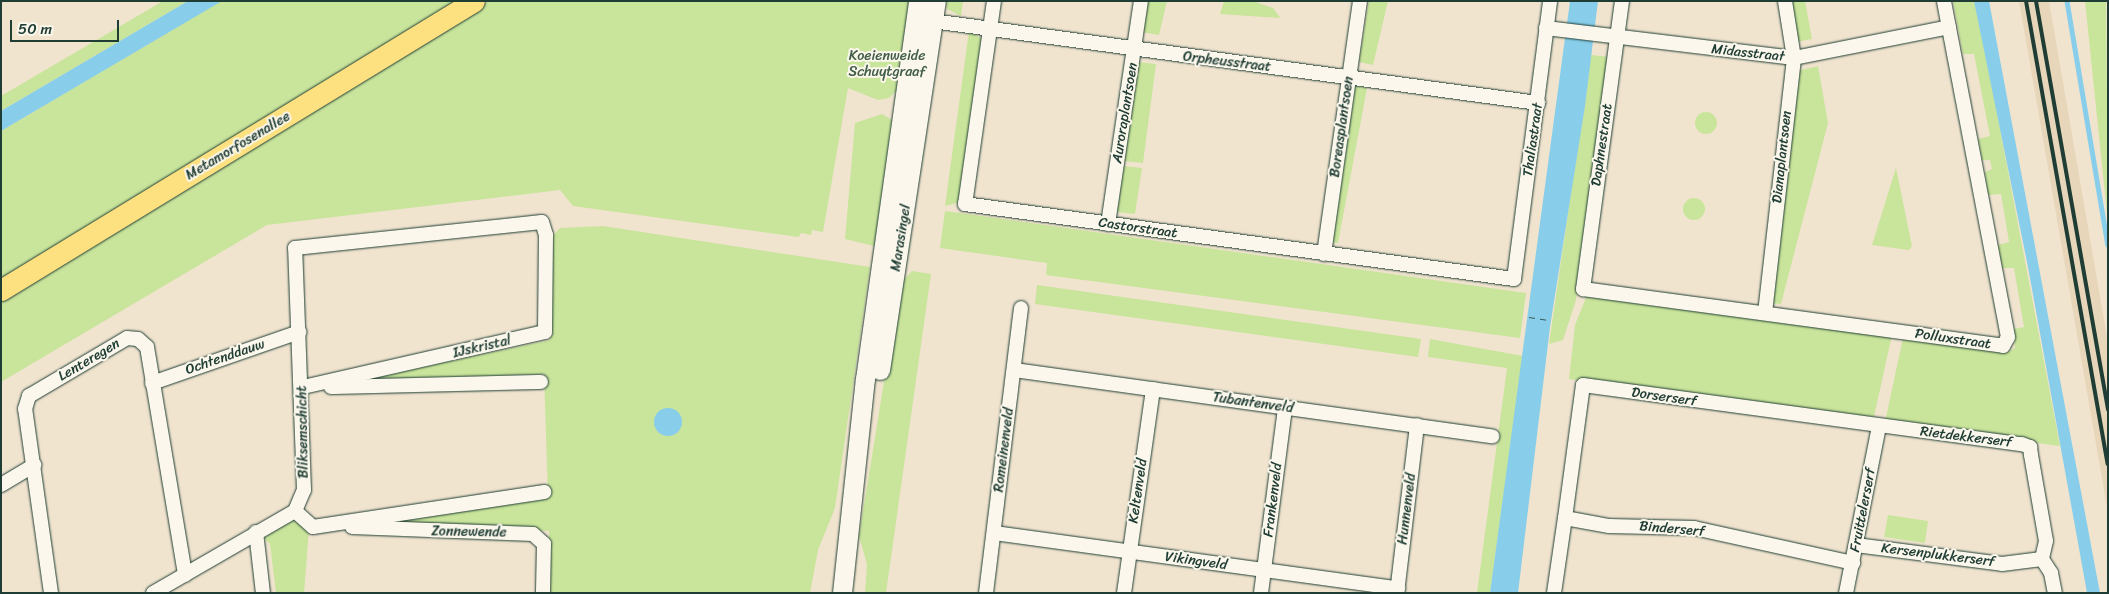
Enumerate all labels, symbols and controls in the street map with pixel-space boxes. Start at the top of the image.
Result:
scale bar [12,10,121,42]
text: 50 m [18,16,52,42]
street label: Midasstraat [1711,41,1785,65]
park label: Koeienweide Schuytgraaf [849,48,925,80]
street label: Orpheusstraat [1182,48,1272,76]
street label: Auroraplantsoen [1109,61,1141,165]
street label: Boreasplantsoen [1327,75,1357,179]
street label: Thaliastraat [1520,102,1546,178]
street label: Daphnestraat [1588,103,1616,187]
street label: Metamorfosenallee [183,108,293,184]
street label: Dianaplantsoen [1769,110,1795,204]
street label: Marasingel [887,203,915,273]
street label: Castorstraat [1097,214,1179,242]
street label: Polluxstraat [1914,325,1992,353]
street label: IJskristal [451,332,513,362]
street label: Lenteregen [55,335,123,385]
street label: Ochtenddauw [183,336,267,378]
street label: Dorserserf [1630,384,1698,410]
street label: Bliksemschicht [294,385,312,479]
street label: Tubantenveld [1212,389,1294,417]
street label: Romeinenveld [990,407,1018,493]
street label: Rietdekkerserf [1919,423,2013,451]
street label: Keltenveld [1125,458,1151,524]
street label: Frankenveld [1260,462,1286,538]
street label: Fruittelerserf [1847,466,1879,554]
street label: Hunnenveld [1394,472,1420,546]
street label: Binderserf [1639,518,1705,540]
street label: Zonnewende [431,523,507,541]
street label: Kersenplukkerserf [1880,540,1996,570]
street label: Vikingveld [1164,548,1228,574]

